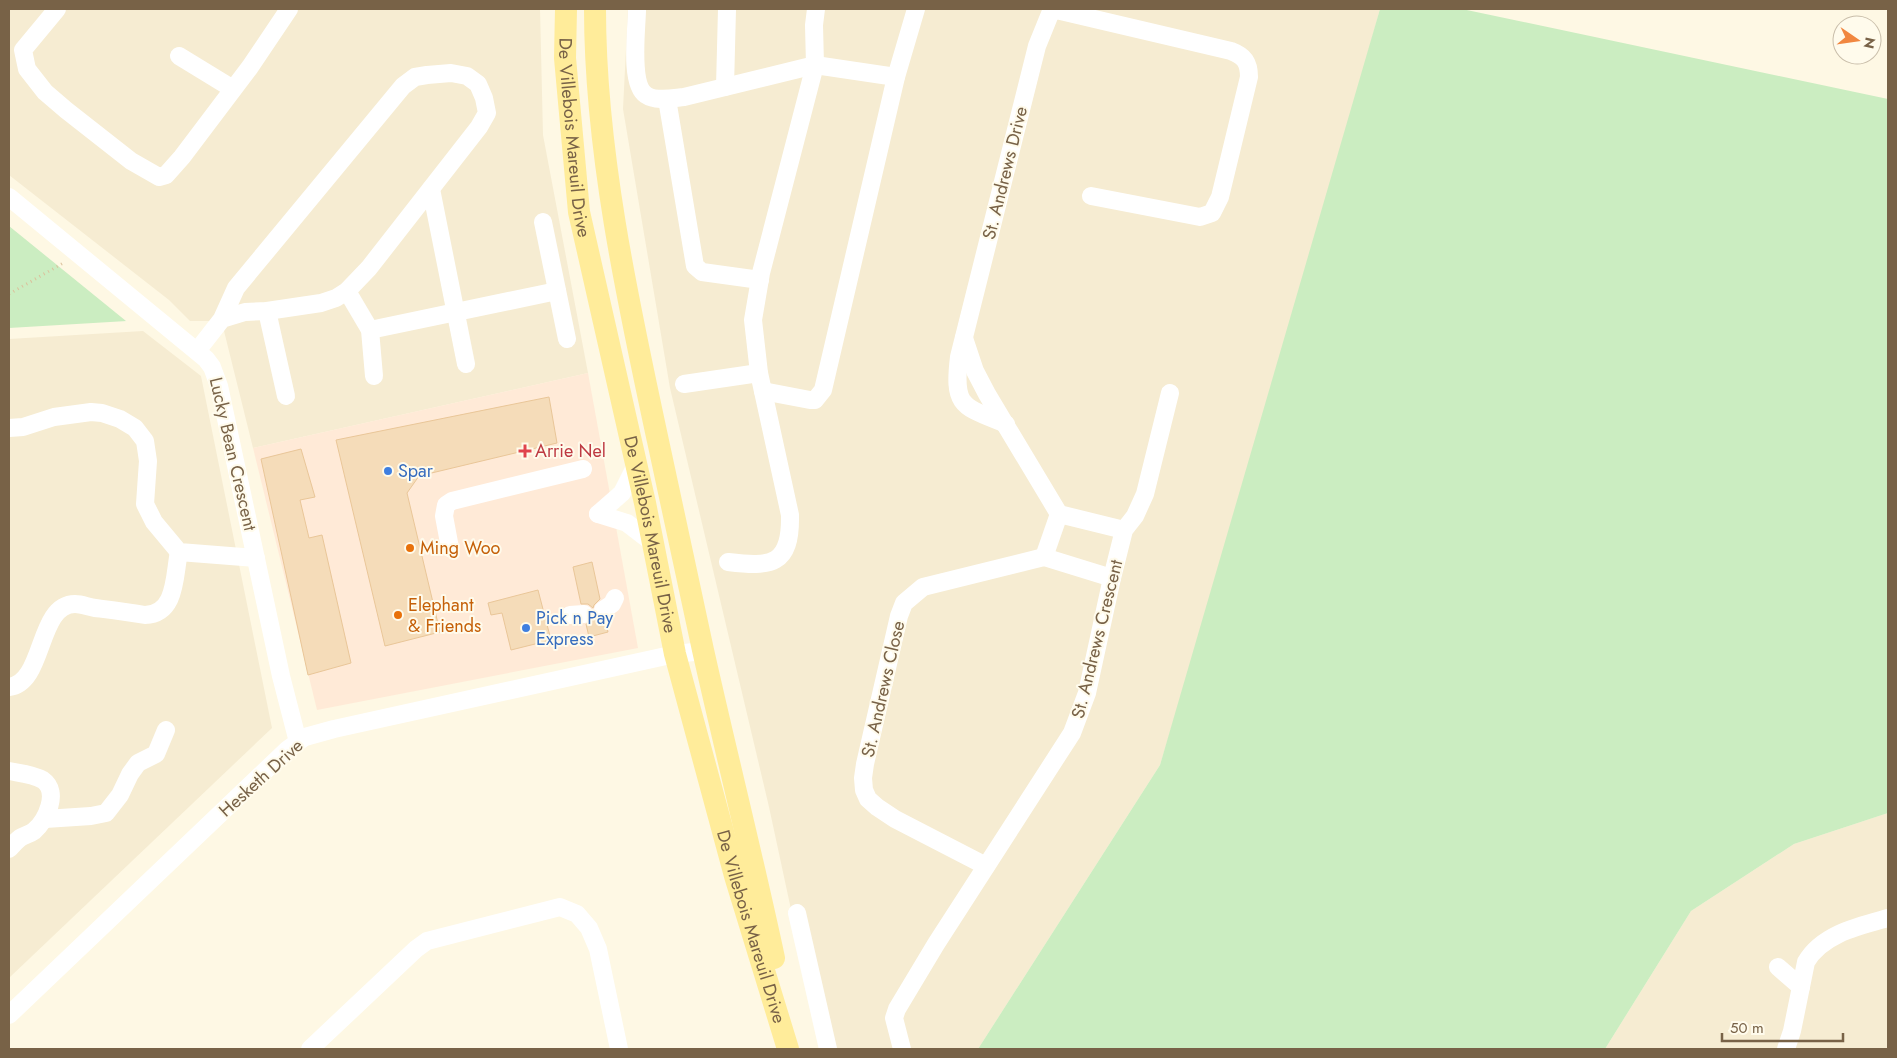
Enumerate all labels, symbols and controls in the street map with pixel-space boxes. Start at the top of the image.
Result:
north arrow [1832,15,1882,65]
text: N [1859,35,1881,51]
street label: De Villebois Mareuil Drive [552,37,597,240]
street label: St. Andrews Drive [976,104,1034,242]
street label: Lucky Bean Crescent [203,375,263,534]
street label: De Villebois Mareuil Drive [617,433,684,635]
place label: Arrie Nel [535,438,606,464]
marker: Arrie Nel [519,445,531,457]
place label: Spar [398,458,434,484]
marker: Spar [382,465,394,477]
place label: Ming Woo [420,535,501,561]
marker: Ming Woo [404,542,416,554]
street label: St. Andrews Crescent [1065,556,1129,721]
place label: Elephant & Friends [408,592,481,639]
place label: Pick n Pay Express [536,605,613,652]
marker: Elephant & Friends [392,609,404,621]
street label: St. Andrews Close [855,618,911,760]
marker: Pick n Pay Express [520,622,532,634]
street label: Hesketh Drive [213,733,309,823]
street label: De Villebois Mareuil Drive [710,827,792,1026]
scale bar [1722,1010,1843,1042]
text: 50 m [1730,1017,1764,1039]

